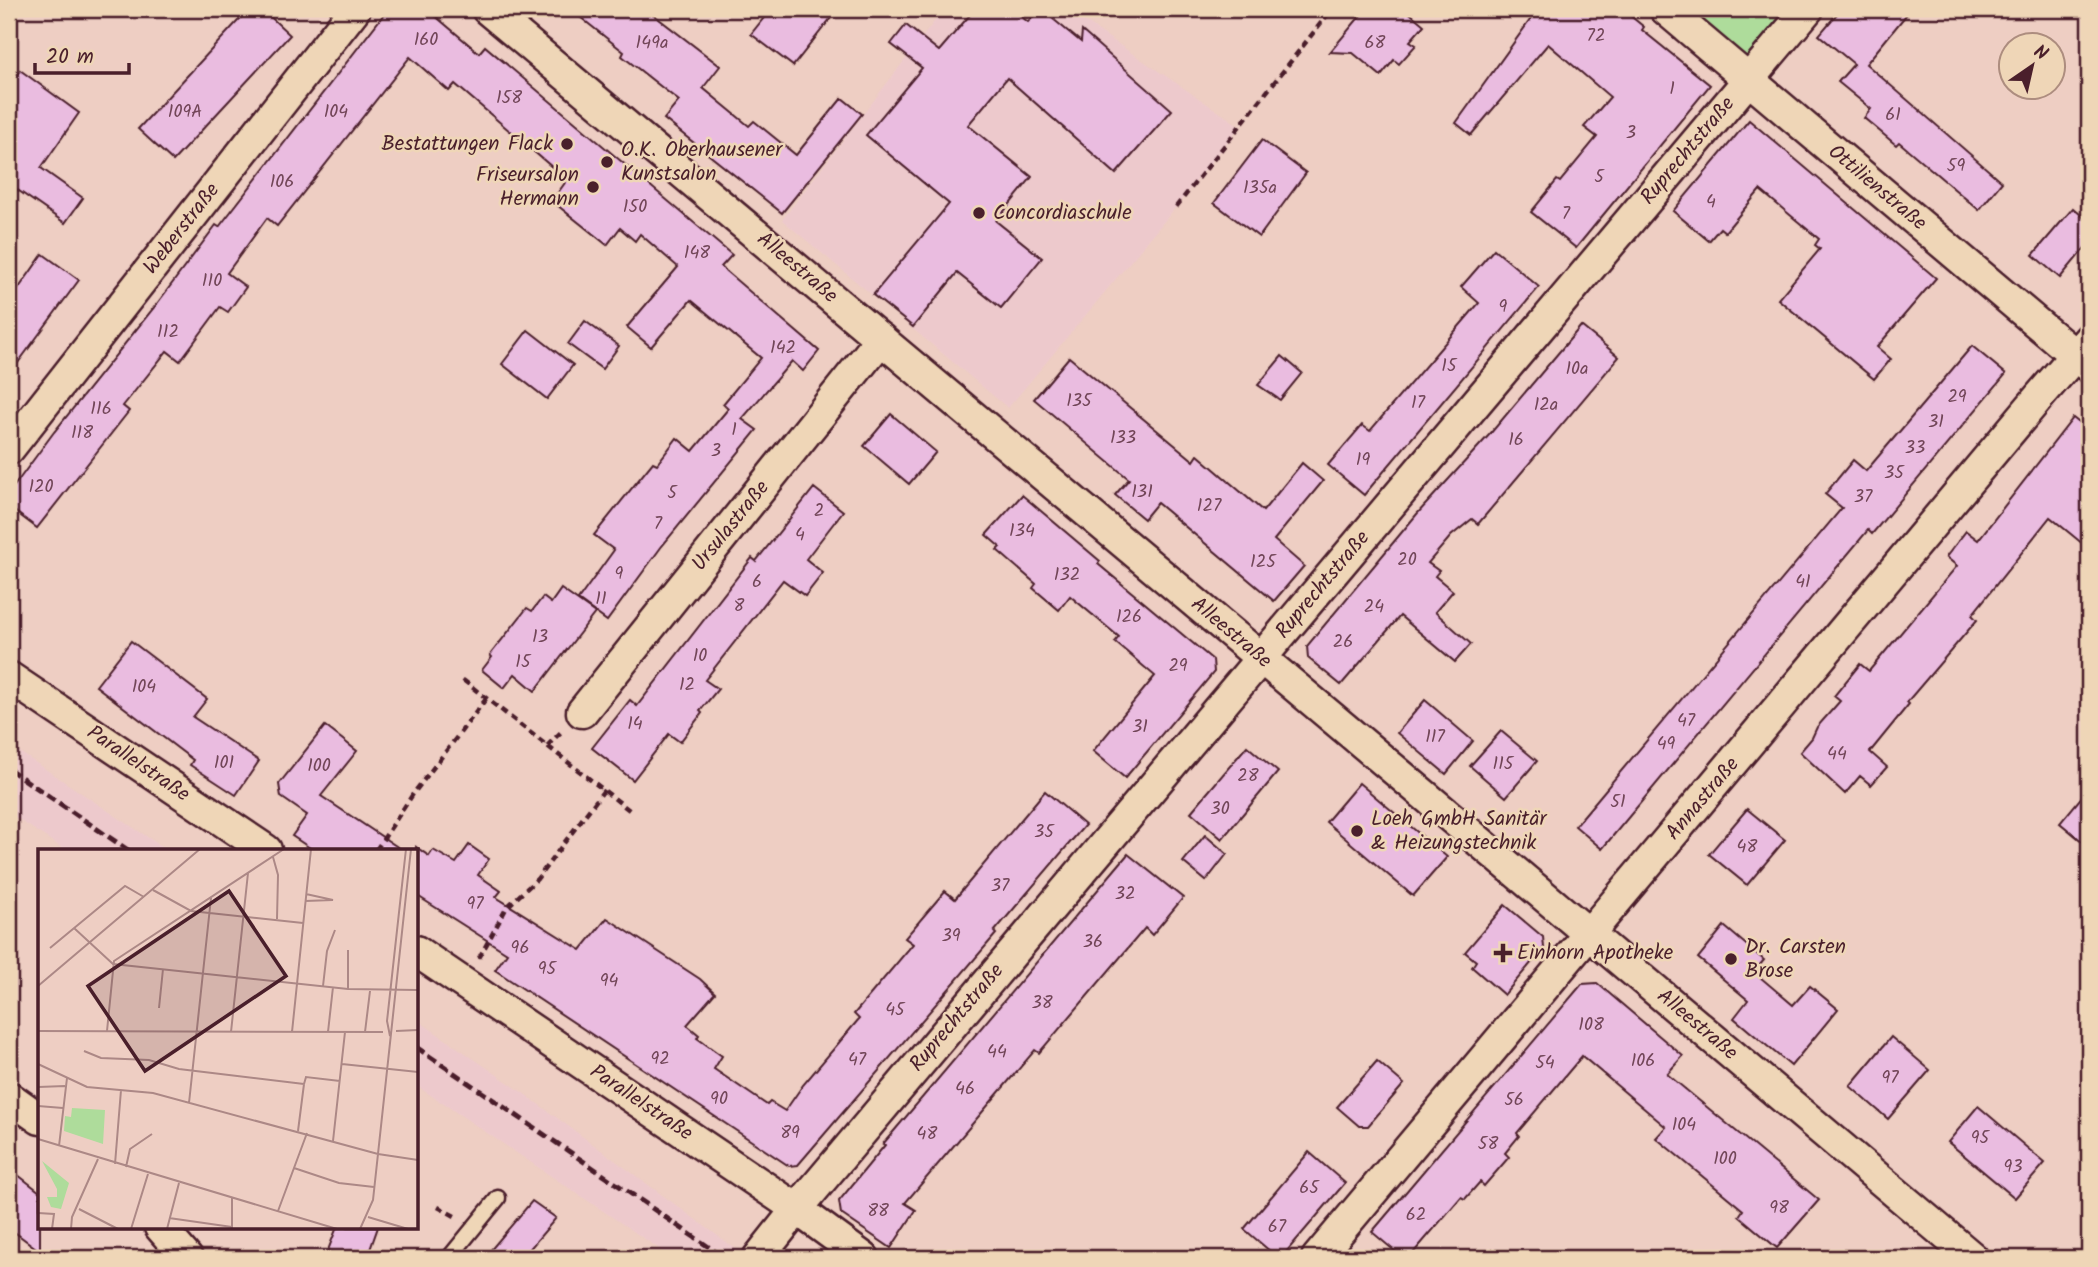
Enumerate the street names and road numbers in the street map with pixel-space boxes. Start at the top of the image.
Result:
street label: Ruprechtstraße [1633,89,1744,213]
street label: Ottilienstraße [1820,137,1934,240]
street label: Weberstraße [135,175,229,282]
street label: Alleestraße [749,224,845,312]
street label: Ursulastraße [684,473,779,579]
street label: Ruprechtstraße [1268,523,1379,647]
street label: Alleestraße [1183,589,1279,677]
street label: Parallelstraße [80,717,197,811]
street label: Annastraße [1658,749,1748,848]
street label: Ruprechtstraße [902,956,1013,1080]
street label: Alleestraße [1649,981,1745,1069]
street label: Parallelstraße [583,1056,700,1150]

